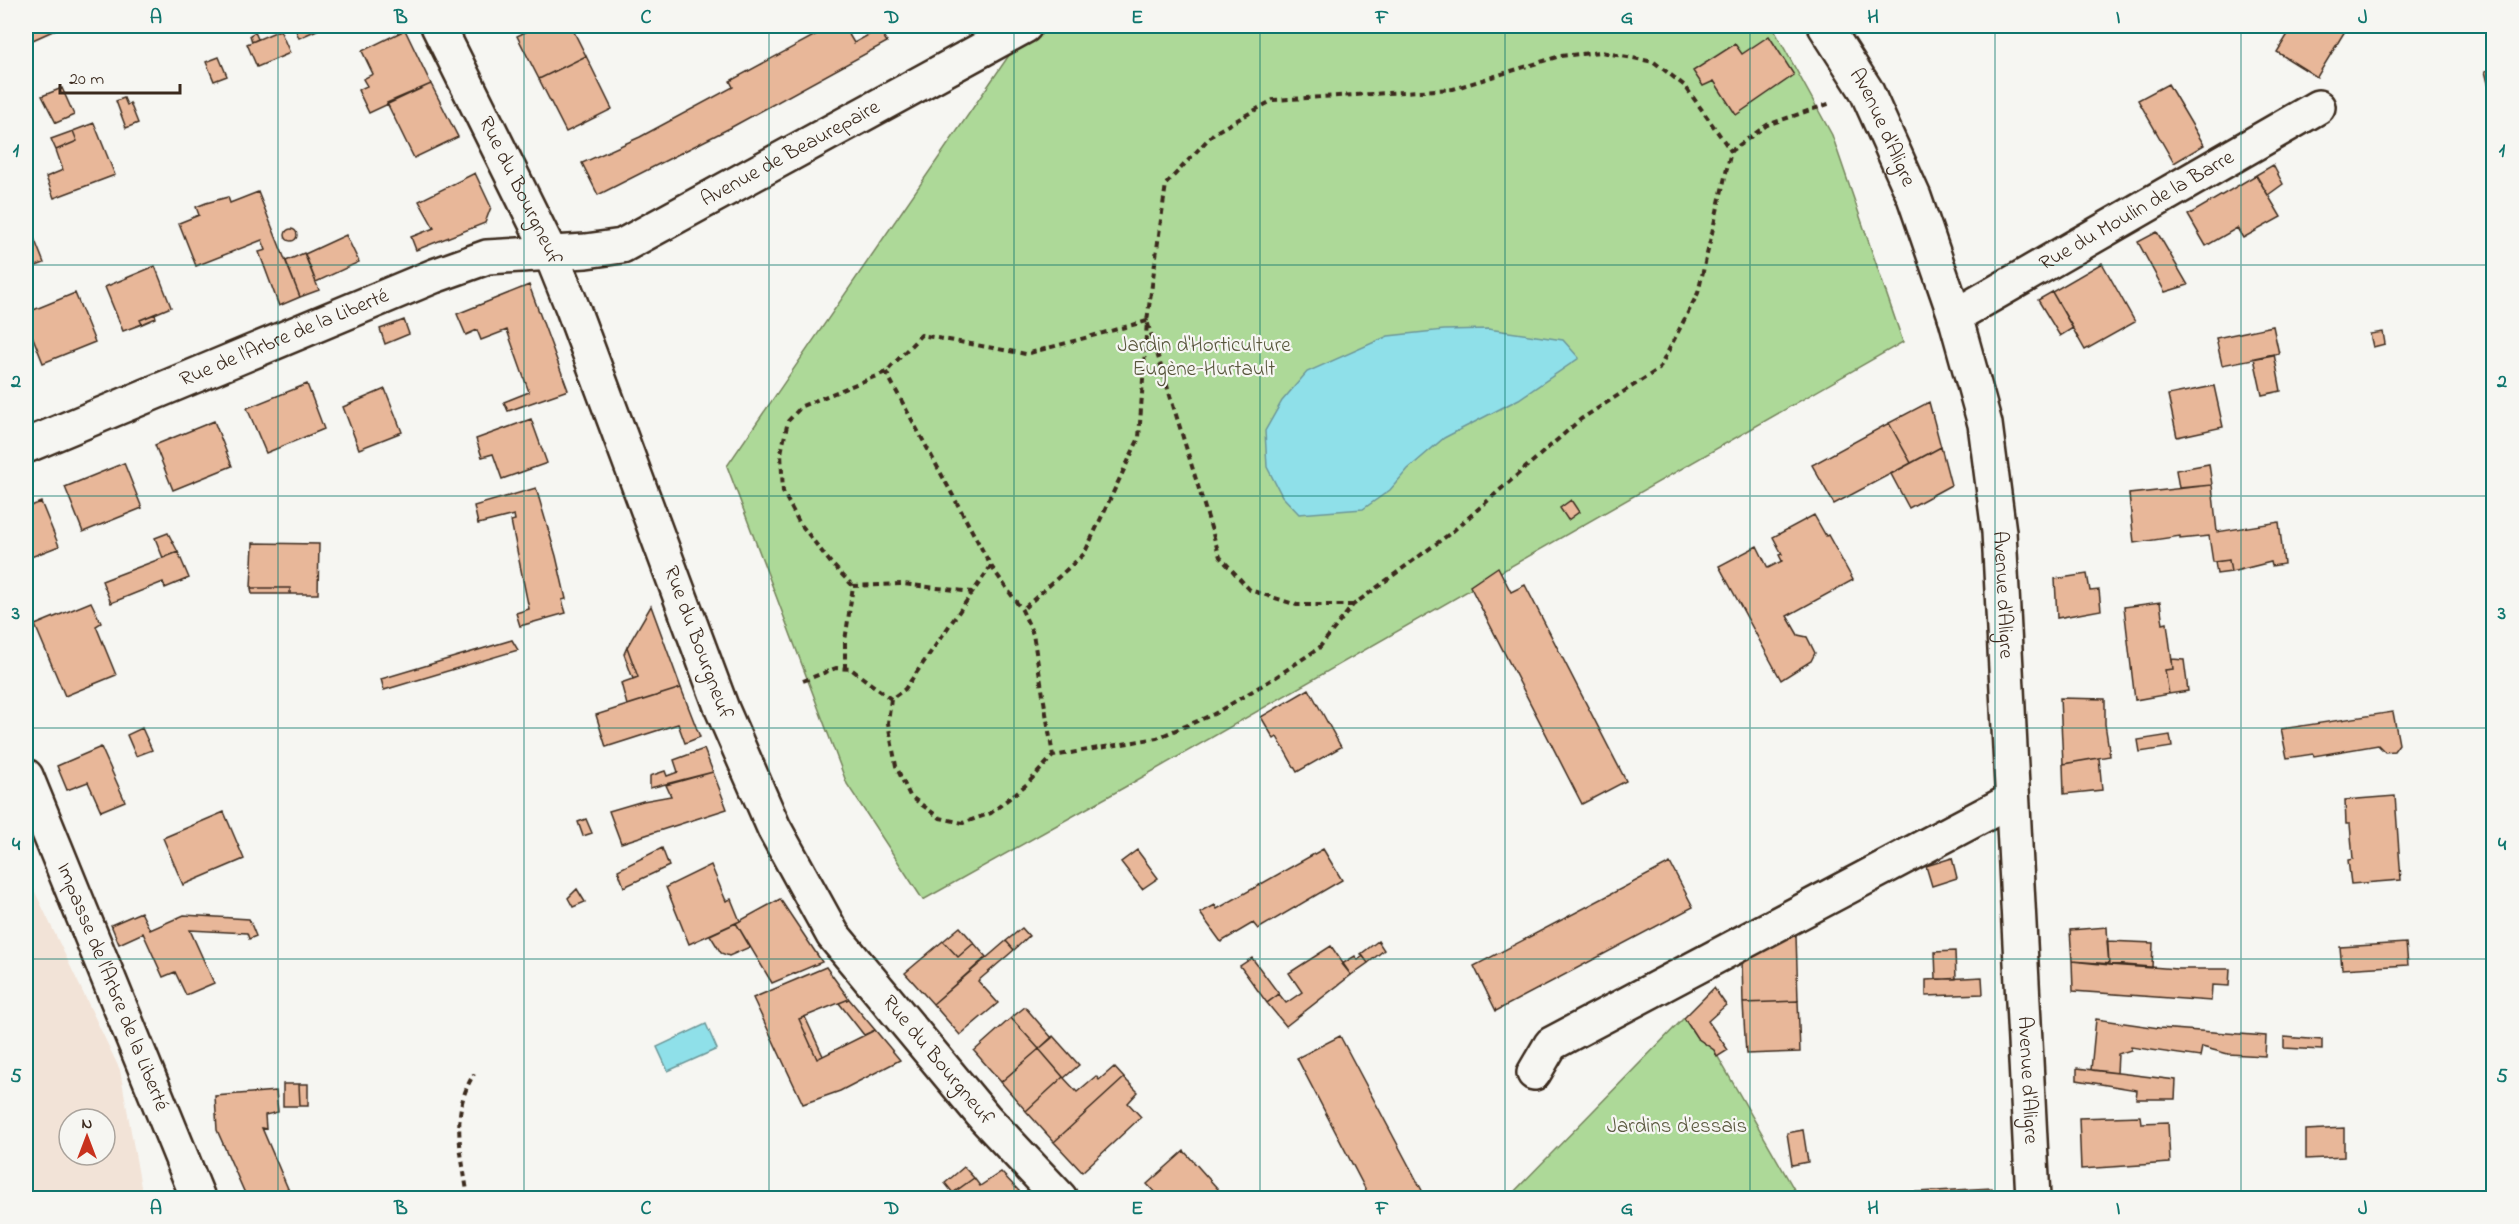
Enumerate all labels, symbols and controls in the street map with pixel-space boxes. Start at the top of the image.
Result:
text: A [150,4,162,33]
text: B [393,4,408,33]
text: C [641,4,652,33]
text: D [884,4,899,33]
text: E [1131,4,1143,33]
text: F [1375,4,1389,33]
text: G [1621,4,1634,33]
text: H [1867,4,1879,33]
text: I [2116,4,2121,33]
text: J [2358,4,2368,33]
scale bar [60,57,180,95]
street label: Avenue d'Aligre [1841,63,1923,192]
text: 20 m [69,67,104,93]
street label: Avenue de Beaurepaire [696,93,886,215]
street label: Rue du Bourgneuf [470,112,569,270]
text: 1 [13,137,20,166]
text: 1 [2499,137,2506,166]
street label: Rue du Moulin de la Barre [2034,143,2240,279]
street label: Rue de l'Arbre de la Liberté [175,281,394,395]
park label: Jardin d'Horticulture Eugène-Hurtault [1117,331,1291,387]
text: 2 [10,368,21,397]
text: 2 [2496,368,2507,397]
street label: Avenue d'Aligre [1984,530,2020,660]
street label: Rue du Bourgneuf [655,562,740,725]
text: 3 [11,600,20,629]
text: 3 [2497,600,2506,629]
text: 4 [12,831,21,860]
text: 4 [2498,831,2507,860]
street label: Impasse de l'Arbre de la Liberté [48,858,176,1116]
street label: Rue du Bourgneuf [874,989,1000,1133]
street label: Avenue d'Aligre [2009,1016,2045,1145]
text: 5 [10,1063,22,1092]
text: 5 [2496,1063,2508,1092]
north arrow [57,1107,117,1167]
text: N [82,1112,93,1136]
park label: Jardins d’essais [1607,1112,1747,1142]
text: A [150,1195,162,1224]
text: B [393,1195,408,1224]
text: C [641,1195,652,1224]
text: D [884,1195,899,1224]
text: E [1131,1195,1143,1224]
text: F [1375,1195,1389,1224]
text: G [1621,1195,1634,1224]
text: H [1867,1195,1879,1224]
text: I [2116,1195,2121,1224]
text: J [2358,1195,2368,1224]

